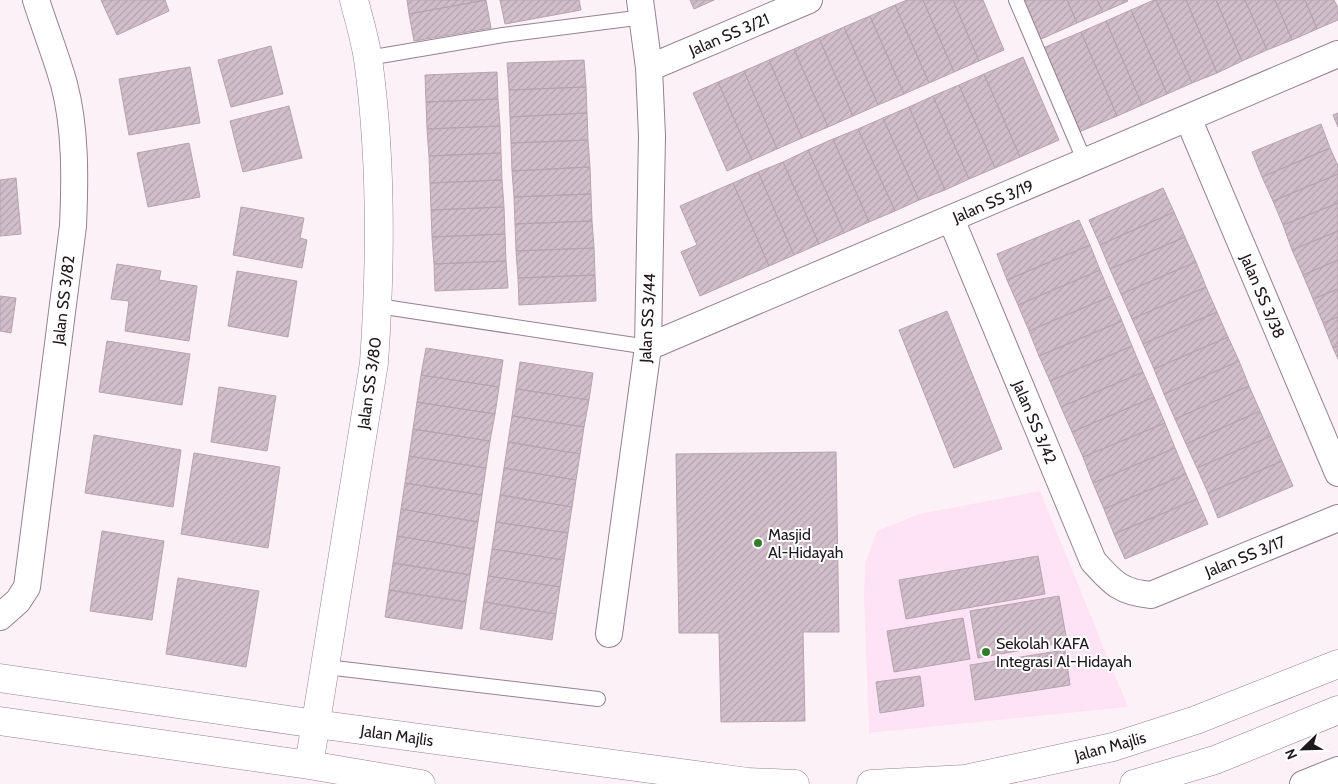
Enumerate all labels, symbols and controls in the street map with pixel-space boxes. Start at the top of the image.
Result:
street label: Jalan SS 3/21 [685,9,772,60]
street label: Jalan SS 3/19 [949,176,1036,227]
street label: Jalan SS 3/38 [1236,250,1289,341]
street label: Jalan SS 3/82 [48,254,78,347]
street label: Jalan SS 3/44 [636,273,659,364]
street label: Jalan SS 3/80 [354,336,385,431]
street label: Jalan SS 3/42 [1008,377,1061,467]
place label: Masjid Al-Hidayah [768,525,843,562]
street label: Jalan SS 3/17 [1201,532,1288,582]
marker: Masjid Al-Hidayah [752,537,764,549]
place label: Sekolah KAFA Integrasi Al-Hidayah [996,634,1132,671]
marker: Sekolah KAFA Integrasi Al-Hidayah [980,646,992,658]
street label: Jalan Majlis [358,721,435,750]
north arrow [1278,724,1328,774]
street label: Jalan Majlis [1071,728,1148,765]
text: N [1281,746,1301,762]

